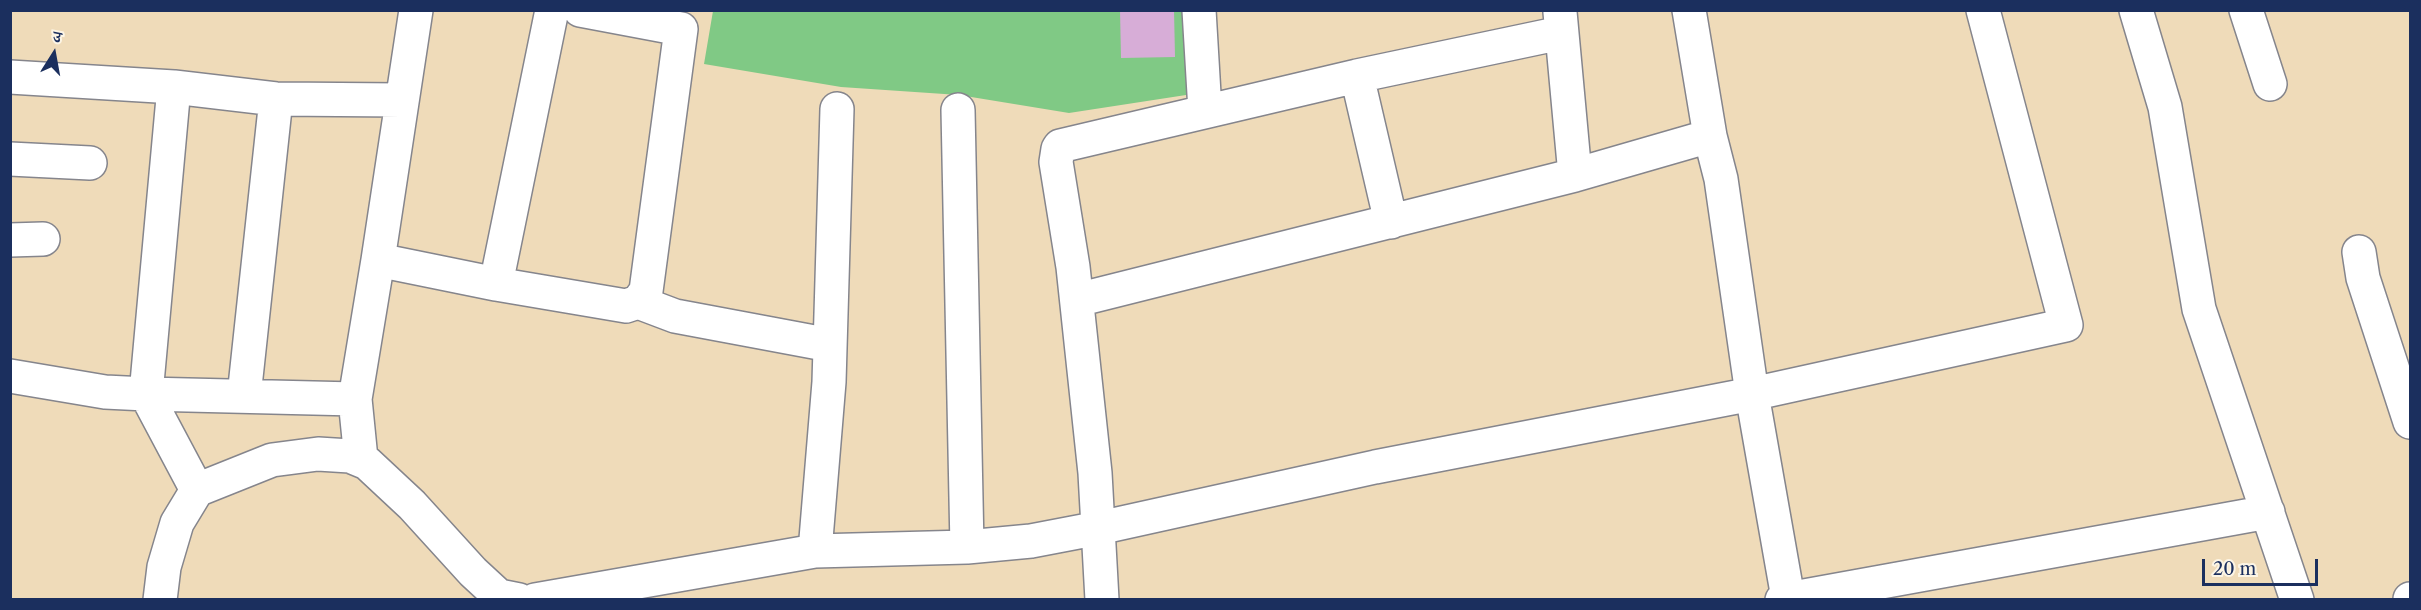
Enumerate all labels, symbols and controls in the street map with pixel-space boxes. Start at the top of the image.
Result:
north arrow [24,24,84,84]
text: उ [52,26,63,47]
scale bar [2205,547,2320,585]
text: 20 m [2213,558,2256,580]

